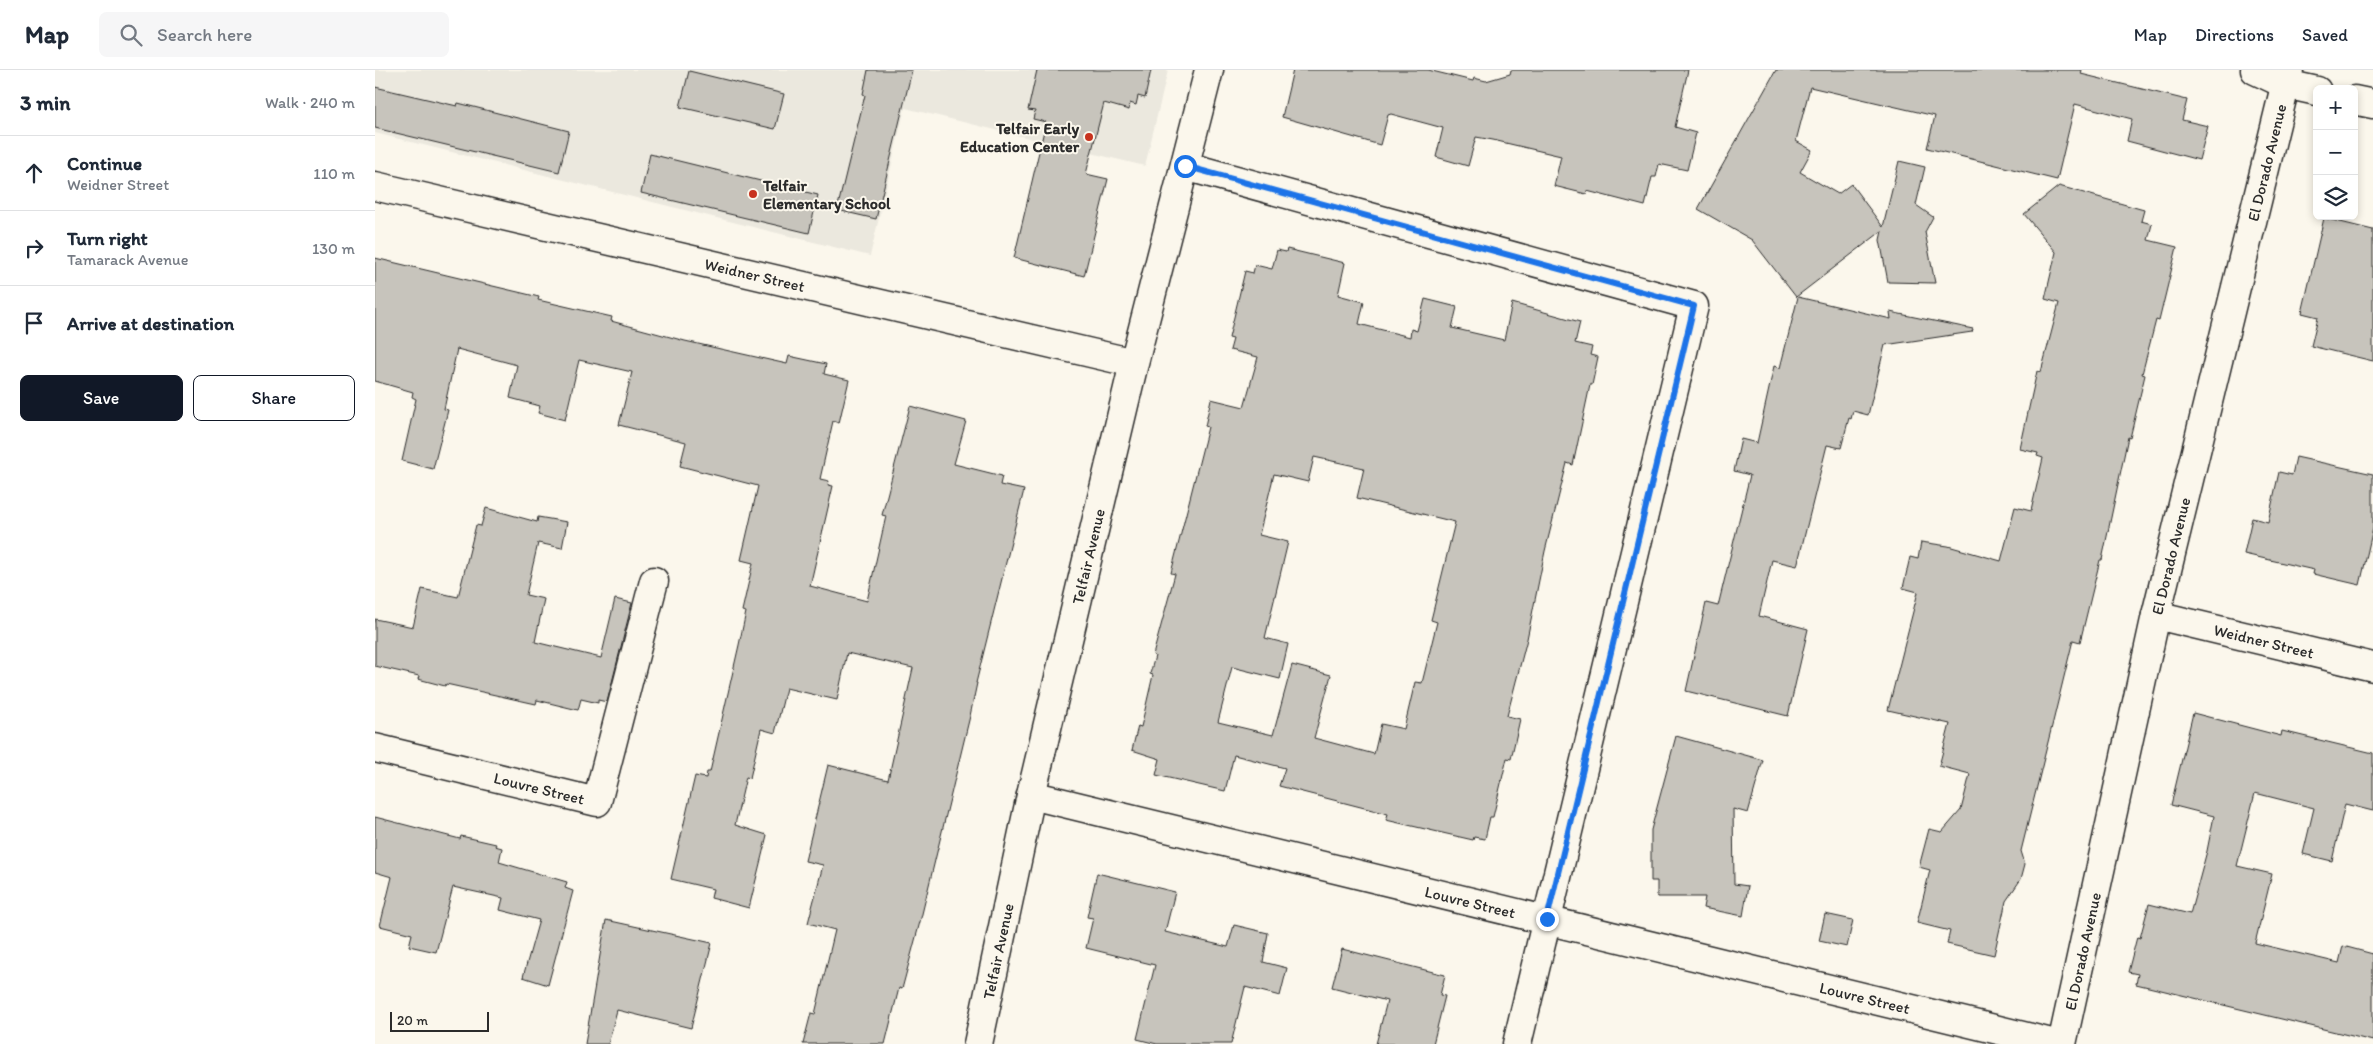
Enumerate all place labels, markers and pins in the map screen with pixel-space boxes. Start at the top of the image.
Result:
place label: Telfair Early Education Center [960,119,1080,156]
marker: Telfair Early Education Center [1083,131,1095,143]
place label: Telfair Elementary School [762,176,891,214]
marker: Telfair Elementary School [747,188,759,200]

